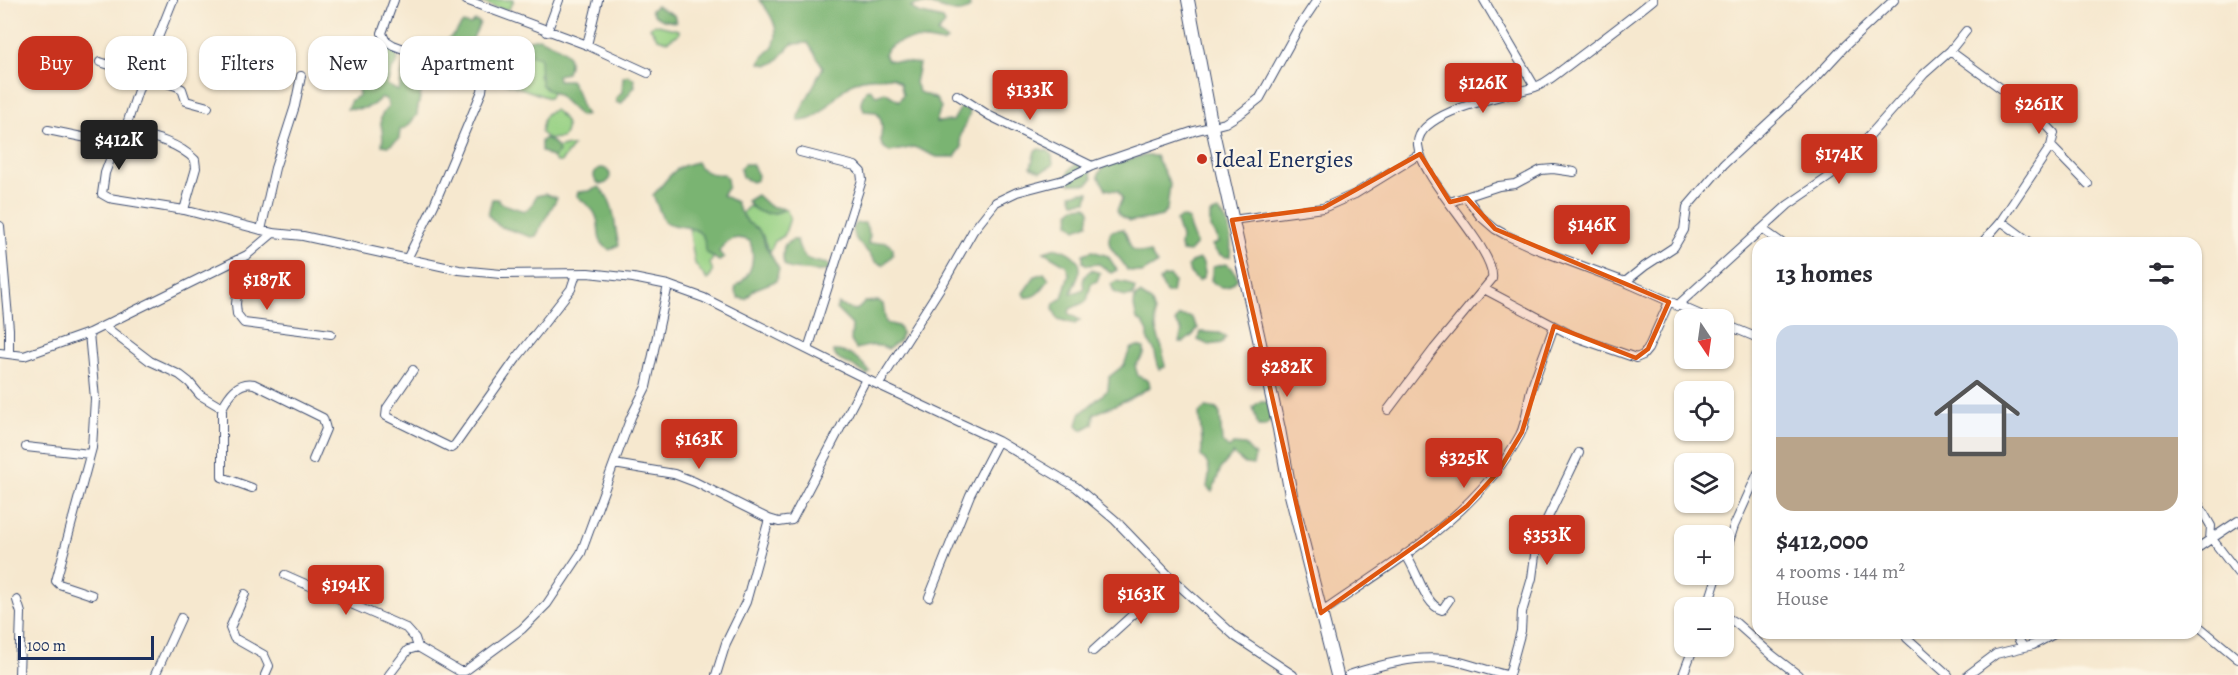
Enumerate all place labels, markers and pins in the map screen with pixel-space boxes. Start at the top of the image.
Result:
pin: $126K [1441,63,1525,114]
pin: $133K [988,70,1072,121]
pin: $261K [1997,84,2081,135]
pin: $412K [77,120,161,171]
pin: $174K [1797,134,1881,185]
place label: Ideal Energies [1214,143,1353,175]
marker: Ideal Energies [1195,152,1209,166]
pin: $146K [1550,205,1634,256]
pin: $187K [225,260,309,311]
pin: $282K [1245,347,1329,398]
pin: $163K [657,419,741,470]
pin: $325K [1422,438,1506,489]
pin: $353K [1505,515,1589,566]
pin: $194K [304,565,388,616]
pin: $163K [1099,574,1183,625]

